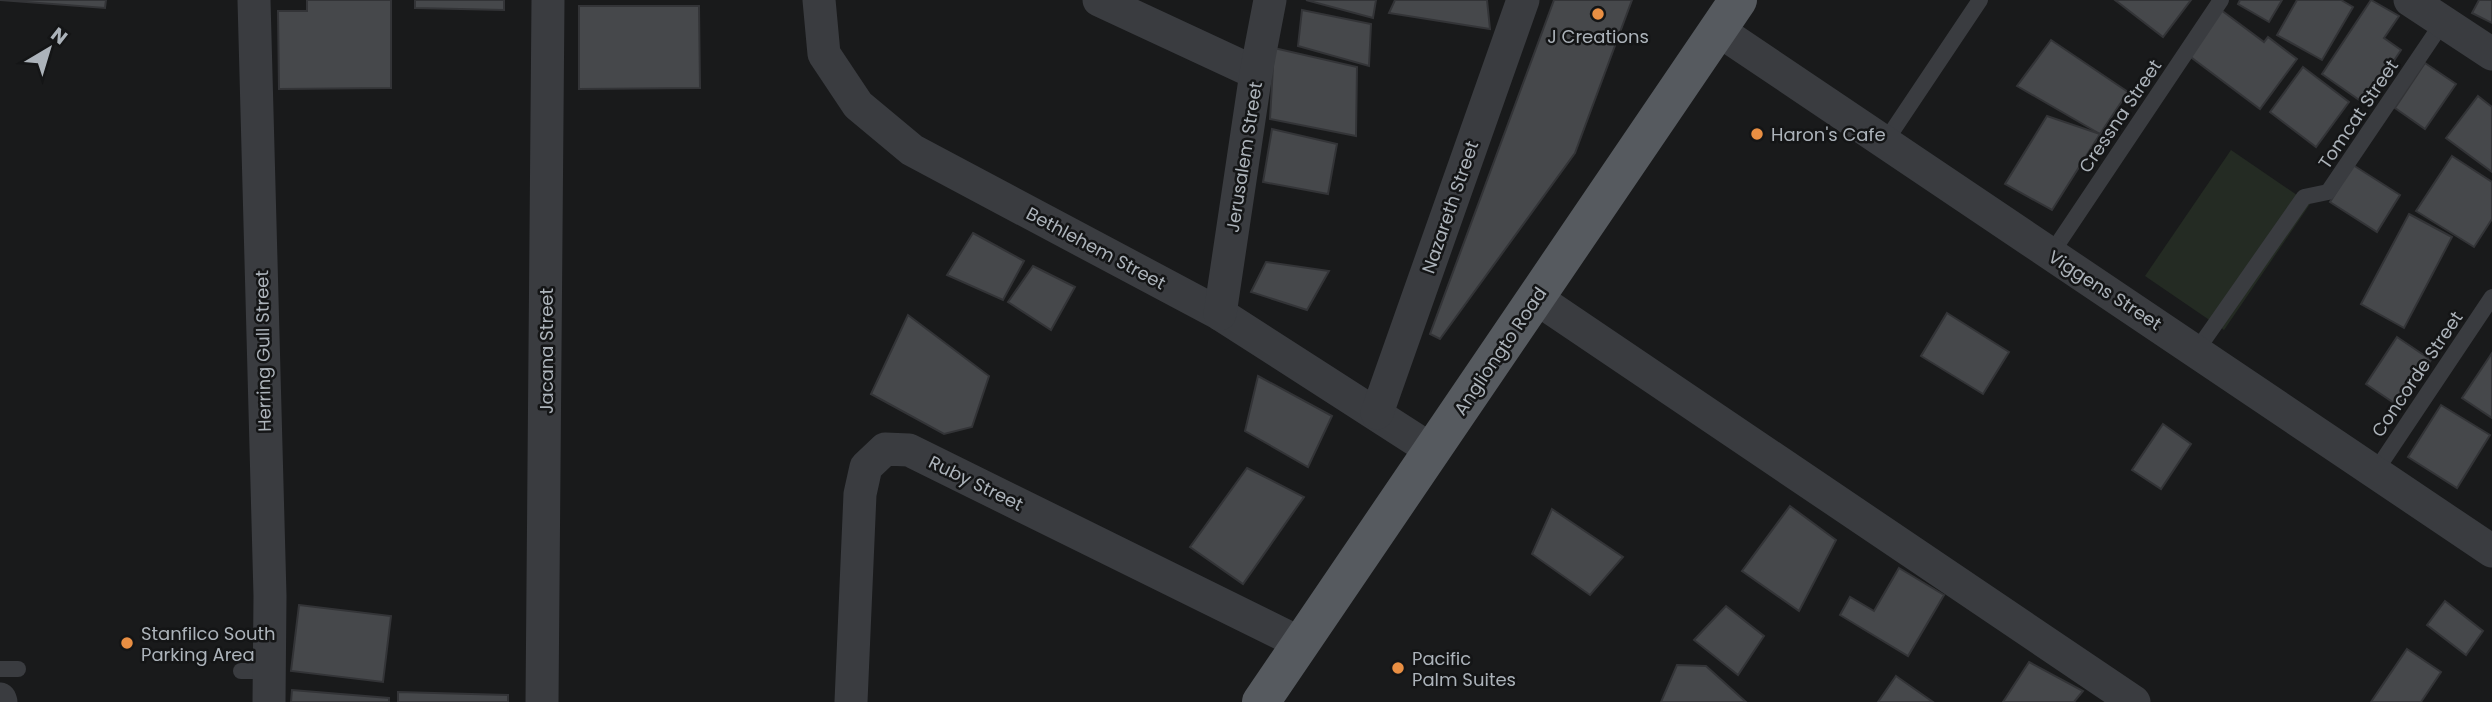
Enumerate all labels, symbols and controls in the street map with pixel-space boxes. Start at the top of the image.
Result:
marker: J Creations [1590,6,1606,22]
north arrow [14,14,84,84]
text: N [45,21,73,51]
place label: J Creations [1547,24,1649,49]
street label: Cressna Street [2073,54,2167,178]
street label: Tomcat Street [2312,54,2404,174]
street label: Jerusalem Street [1220,80,1268,234]
place label: Haron's Cafe [1771,122,1886,147]
marker: Haron's Cafe [1749,126,1765,142]
street label: Nazareth Street [1416,137,1484,277]
street label: Bethlehem Street [1022,201,1170,295]
street label: Viggens Street [2043,244,2167,336]
street label: Herring Gull Street [249,270,277,432]
street label: Angliongto Road [1448,282,1552,420]
street label: Jacana Street [534,288,559,414]
street label: Concorde Street [2366,306,2468,442]
street label: Ruby Street [925,449,1027,517]
place label: Stanfilco South Parking Area [141,621,276,667]
marker: Stanfilco South Parking Area [119,635,135,651]
place label: Pacific Palm Suites [1412,646,1516,692]
marker: Pacific Palm Suites [1390,660,1406,676]

